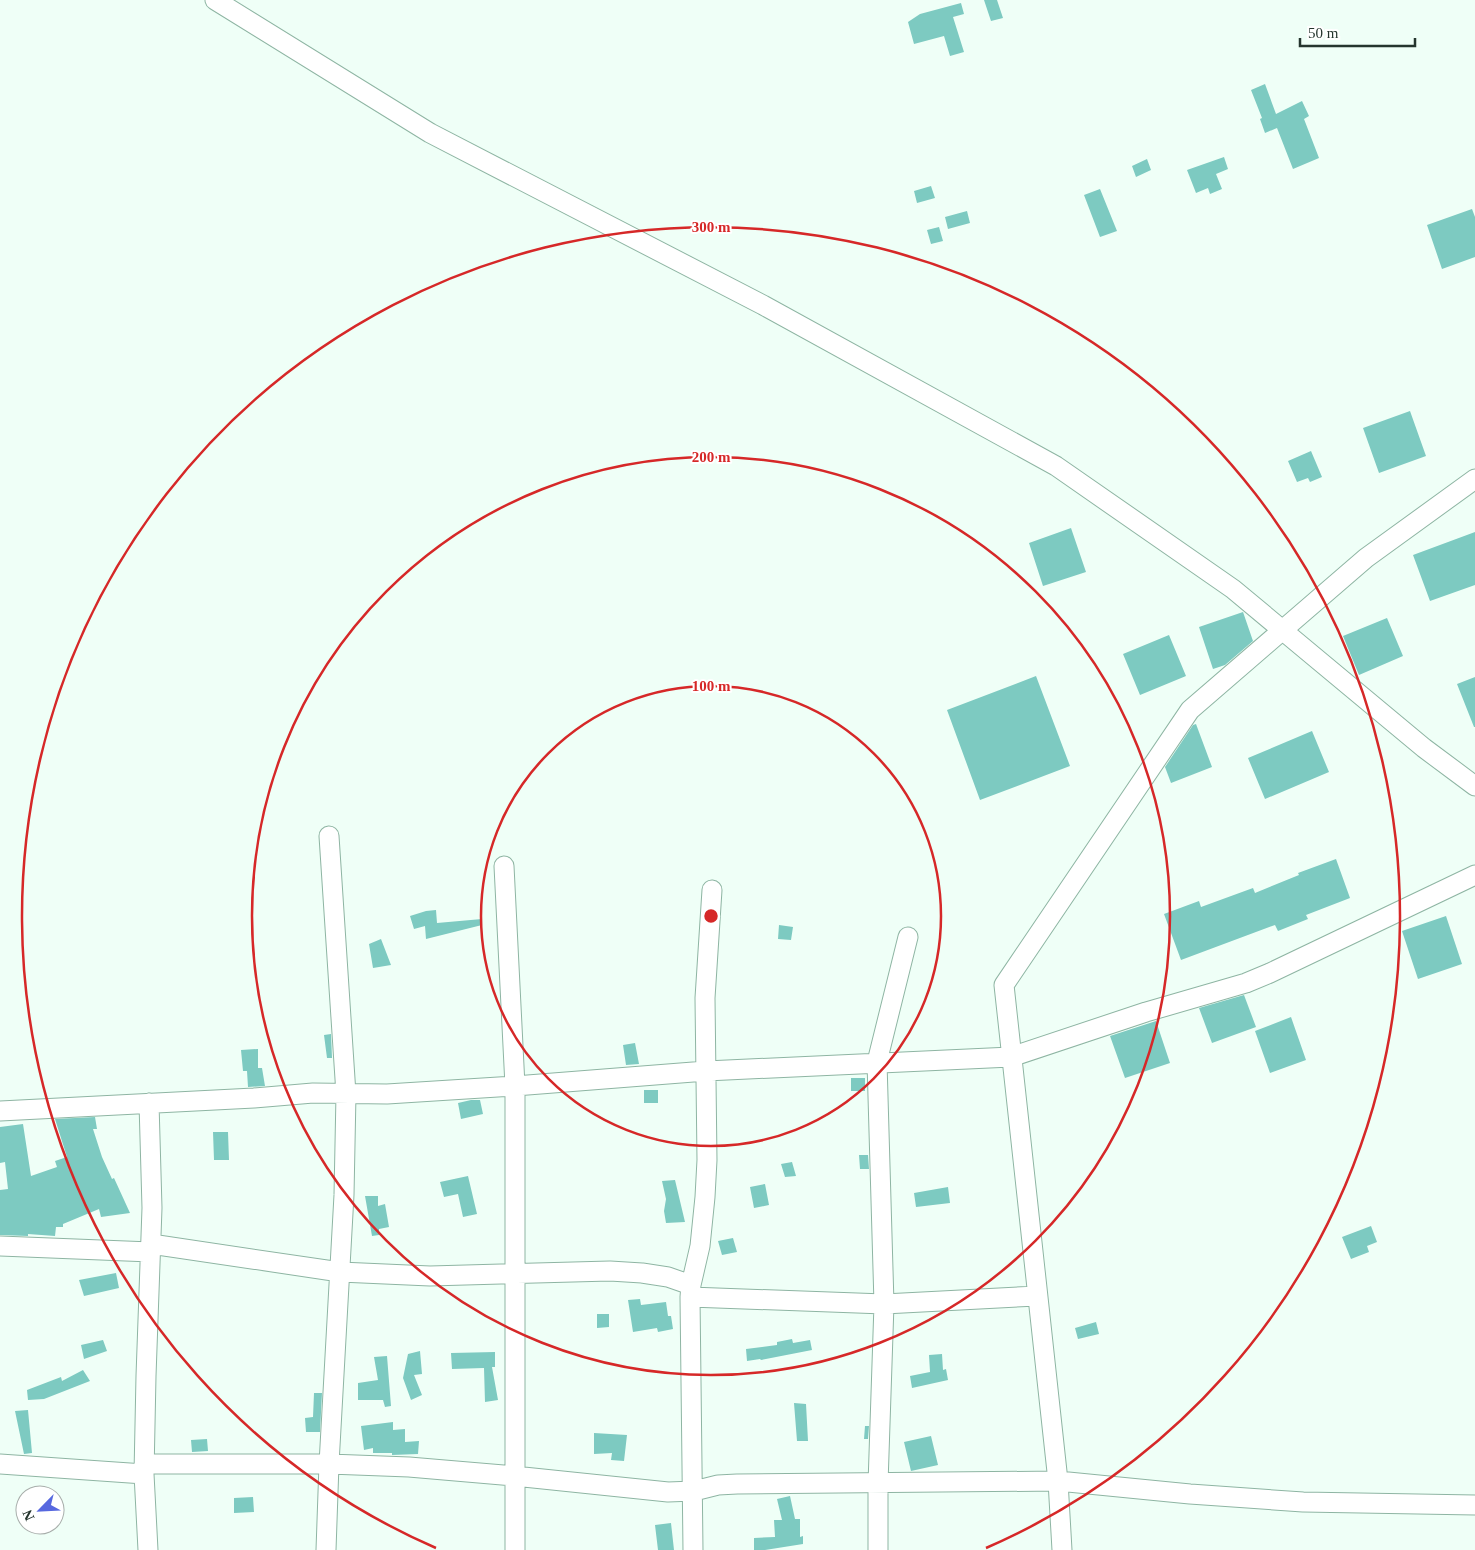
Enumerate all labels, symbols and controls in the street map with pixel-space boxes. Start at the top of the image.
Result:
scale bar [1300,15,1415,47]
text: 50 m [1308,25,1339,41]
text: 300 m [692,219,731,235]
text: 200 m [692,449,731,465]
text: 100 m [692,678,731,694]
centre of rings [702,907,720,925]
north arrow [15,1485,65,1535]
text: N [20,1507,37,1523]

